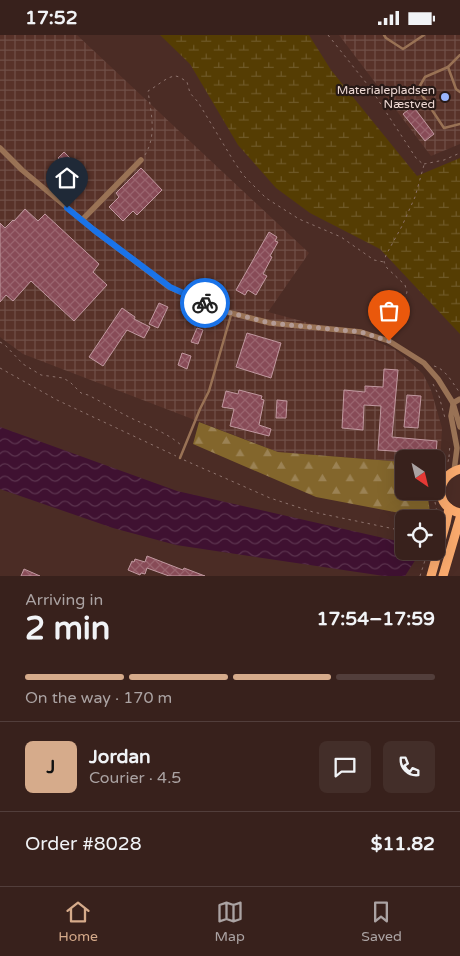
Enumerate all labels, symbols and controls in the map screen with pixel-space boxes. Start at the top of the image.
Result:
text: 17:52 [25,7,78,29]
place label: Materialepladsen Næstved [337,83,435,111]
marker: Materialepladsen Næstved [439,91,451,103]
pin [46,157,88,208]
icon: home [53,164,81,192]
courier [180,278,230,328]
icon: bike [191,289,219,317]
pin [368,290,410,341]
icon: bag [375,297,403,325]
north arrow [395,450,445,500]
map controls [395,450,445,560]
button: locate [395,510,445,560]
text: Arriving in [25,590,103,610]
text: 17:54–17:59 [316,608,435,630]
text: 2 min [25,610,110,648]
text: On the way · 170 m [25,688,172,708]
button: chat [319,741,371,793]
button: phone [383,741,435,793]
text: Jordan [89,746,151,768]
text: J [47,756,55,778]
text: Courier · 4.5 [89,768,181,788]
text: Order #8028 [25,833,142,855]
text: $11.82 [371,833,435,855]
tab: Home [58,898,98,945]
tab: Map [214,898,245,945]
tab: Saved [361,898,402,945]

